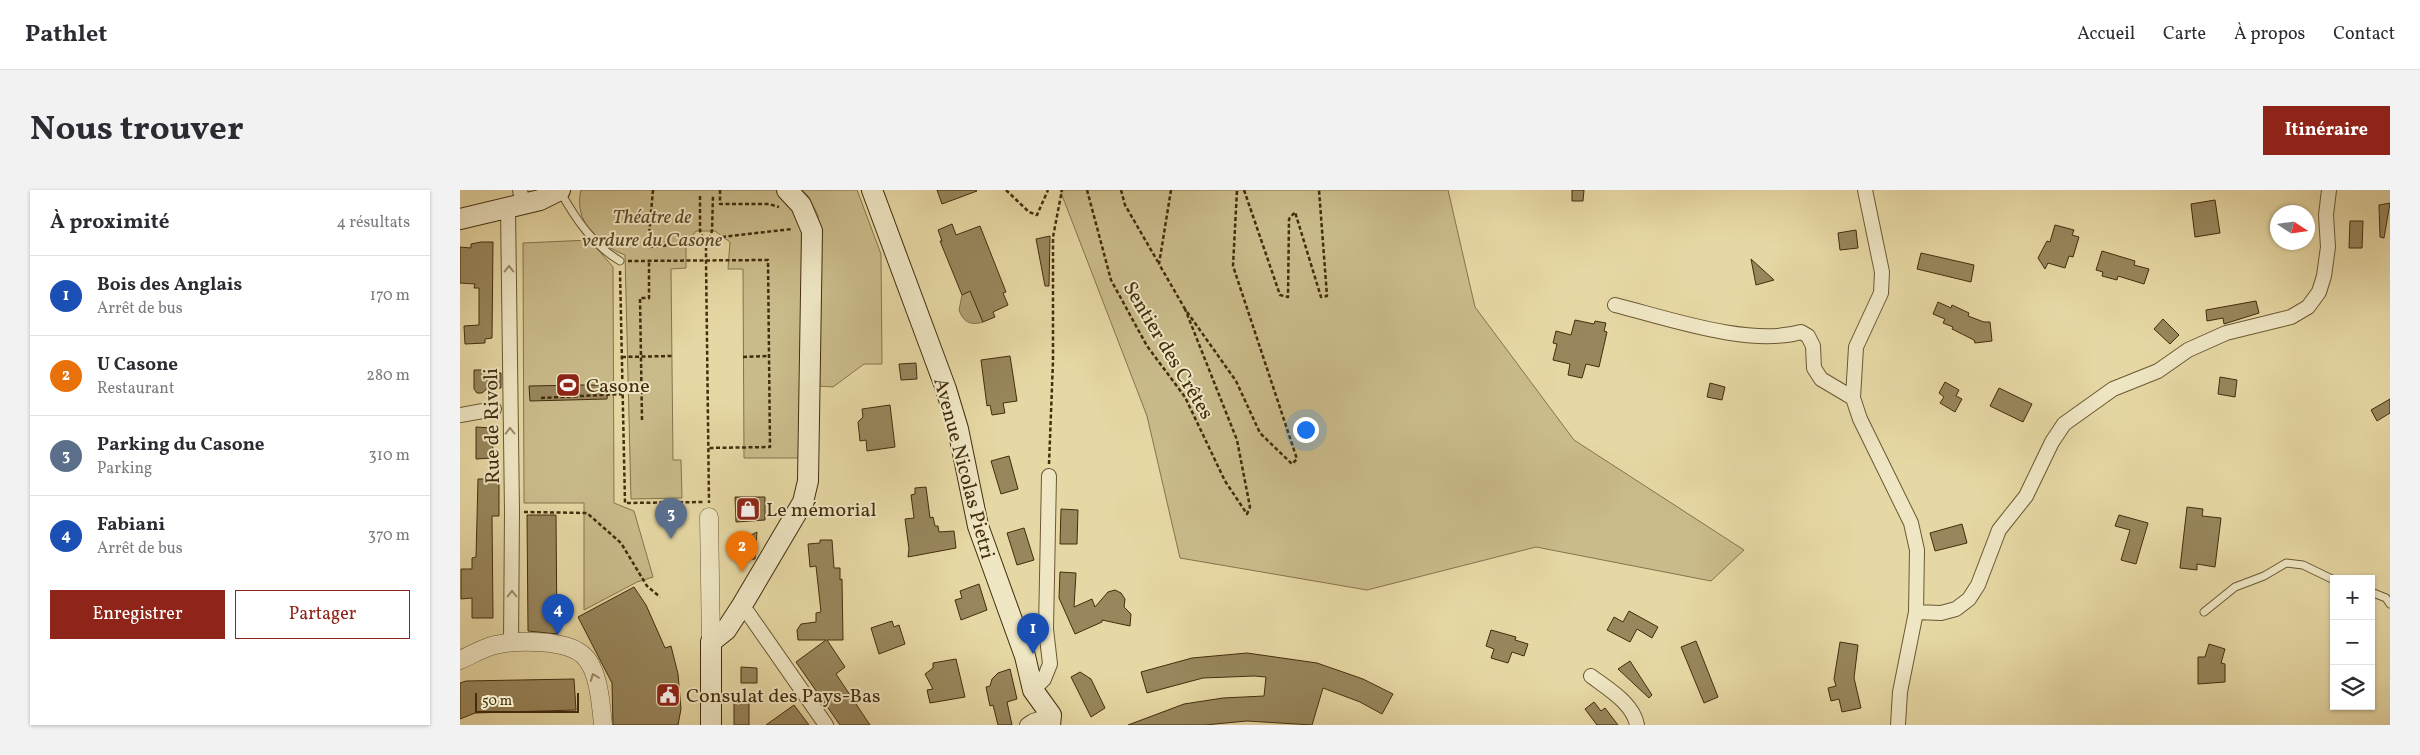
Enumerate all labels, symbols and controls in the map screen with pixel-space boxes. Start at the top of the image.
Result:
text: Pathlet [25,18,107,52]
text: Accueil [2077,22,2135,47]
text: Carte [2163,22,2206,47]
text: À propos [2234,22,2305,47]
text: Contact [2333,22,2395,47]
text: Nous trouver [30,106,244,154]
button: Itinéraire [2263,106,2390,155]
park label: Théatre de verdure du Casone [582,204,723,255]
north arrow [2270,205,2315,250]
text: À proximité [50,208,169,237]
text: 4 résultats [336,212,410,234]
one-way arrow [504,265,514,272]
text: Bois des Anglais [97,272,242,298]
street label: Sentier des Crêtes [1115,277,1220,425]
text: 1 [63,285,69,307]
text: 170 m [370,285,410,307]
text: Arrêt de bus [97,298,183,320]
text: U Casone [97,352,178,378]
text: 2 [62,365,70,387]
text: 280 m [366,365,410,387]
street label: Rue de Rivoli [478,368,508,484]
sports icon: Casone [555,372,581,398]
place label: Casone [586,373,650,401]
street label: Avenue Nicolas Pietri [925,375,1001,562]
text: Restaurant [97,378,175,400]
your location [1293,417,1319,443]
one-way arrow [505,427,516,435]
text: Parking du Casone [97,432,265,458]
text: 3 [62,445,70,467]
text: 310 m [369,445,410,467]
text: Parking [97,458,152,480]
shop icon: Le mémorial [735,496,761,522]
place label: Le mémorial [766,497,877,525]
pin: 3 [655,498,687,539]
text: Fabiani [97,512,165,538]
text: 4 [61,525,71,547]
text: 370 m [368,525,410,547]
pin: 2 [726,531,758,572]
text: Arrêt de bus [97,538,183,560]
map controls [2330,575,2375,710]
button: + [2330,575,2375,620]
button: Enregistrer [50,590,225,639]
button: Partager [235,590,410,639]
one-way arrow [507,590,517,598]
pin: 4 [542,594,574,635]
pin: 1 [1017,613,1049,654]
button: − [2330,620,2375,665]
button: layers [2330,665,2375,710]
one-way arrow [590,673,601,682]
public building icon: Consulat des Pays-Bas [655,682,681,708]
place label: Consulat des Pays-Bas [686,683,881,711]
scale bar [475,690,579,713]
text: 50 m [482,692,512,711]

